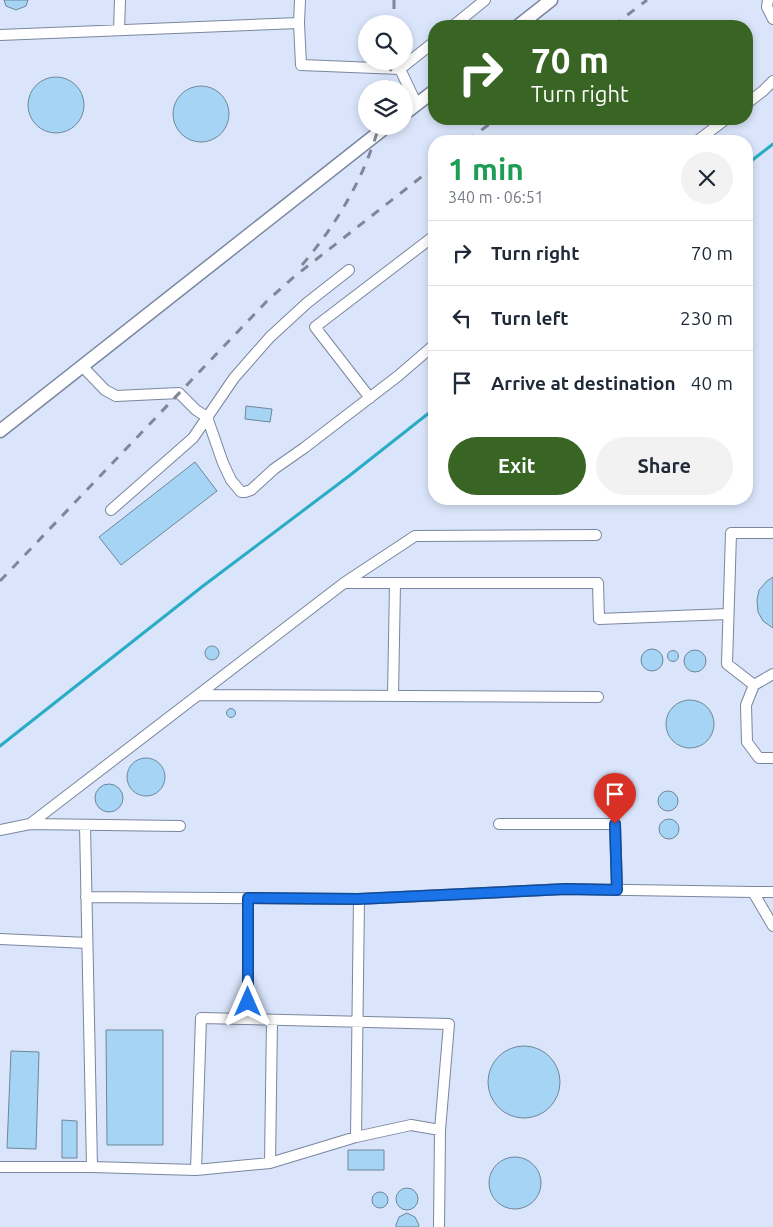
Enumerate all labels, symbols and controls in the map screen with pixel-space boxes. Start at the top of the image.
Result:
map controls [358,15,413,135]
button: search [358,15,413,70]
icon: right [448,40,513,105]
text: 70 m [531,40,609,80]
button: layers [358,80,413,135]
text: Turn right [531,81,629,106]
text: 1 min [448,152,524,186]
button: close [681,152,733,204]
text: 340 m · 06:51 [448,188,544,206]
icon: right [448,239,476,267]
text: Turn right [491,242,579,264]
text: 70 m [691,242,733,264]
icon: left [448,304,476,332]
text: Turn left [491,307,569,329]
text: 230 m [680,307,733,329]
icon: arrive [448,369,476,397]
text: Arrive at destination [491,372,676,394]
text: 40 m [691,372,733,394]
button: Exit [448,437,586,495]
button: Share [596,437,733,495]
pin [594,773,636,824]
icon: arrive [601,780,629,808]
position arrow [221,975,273,1027]

